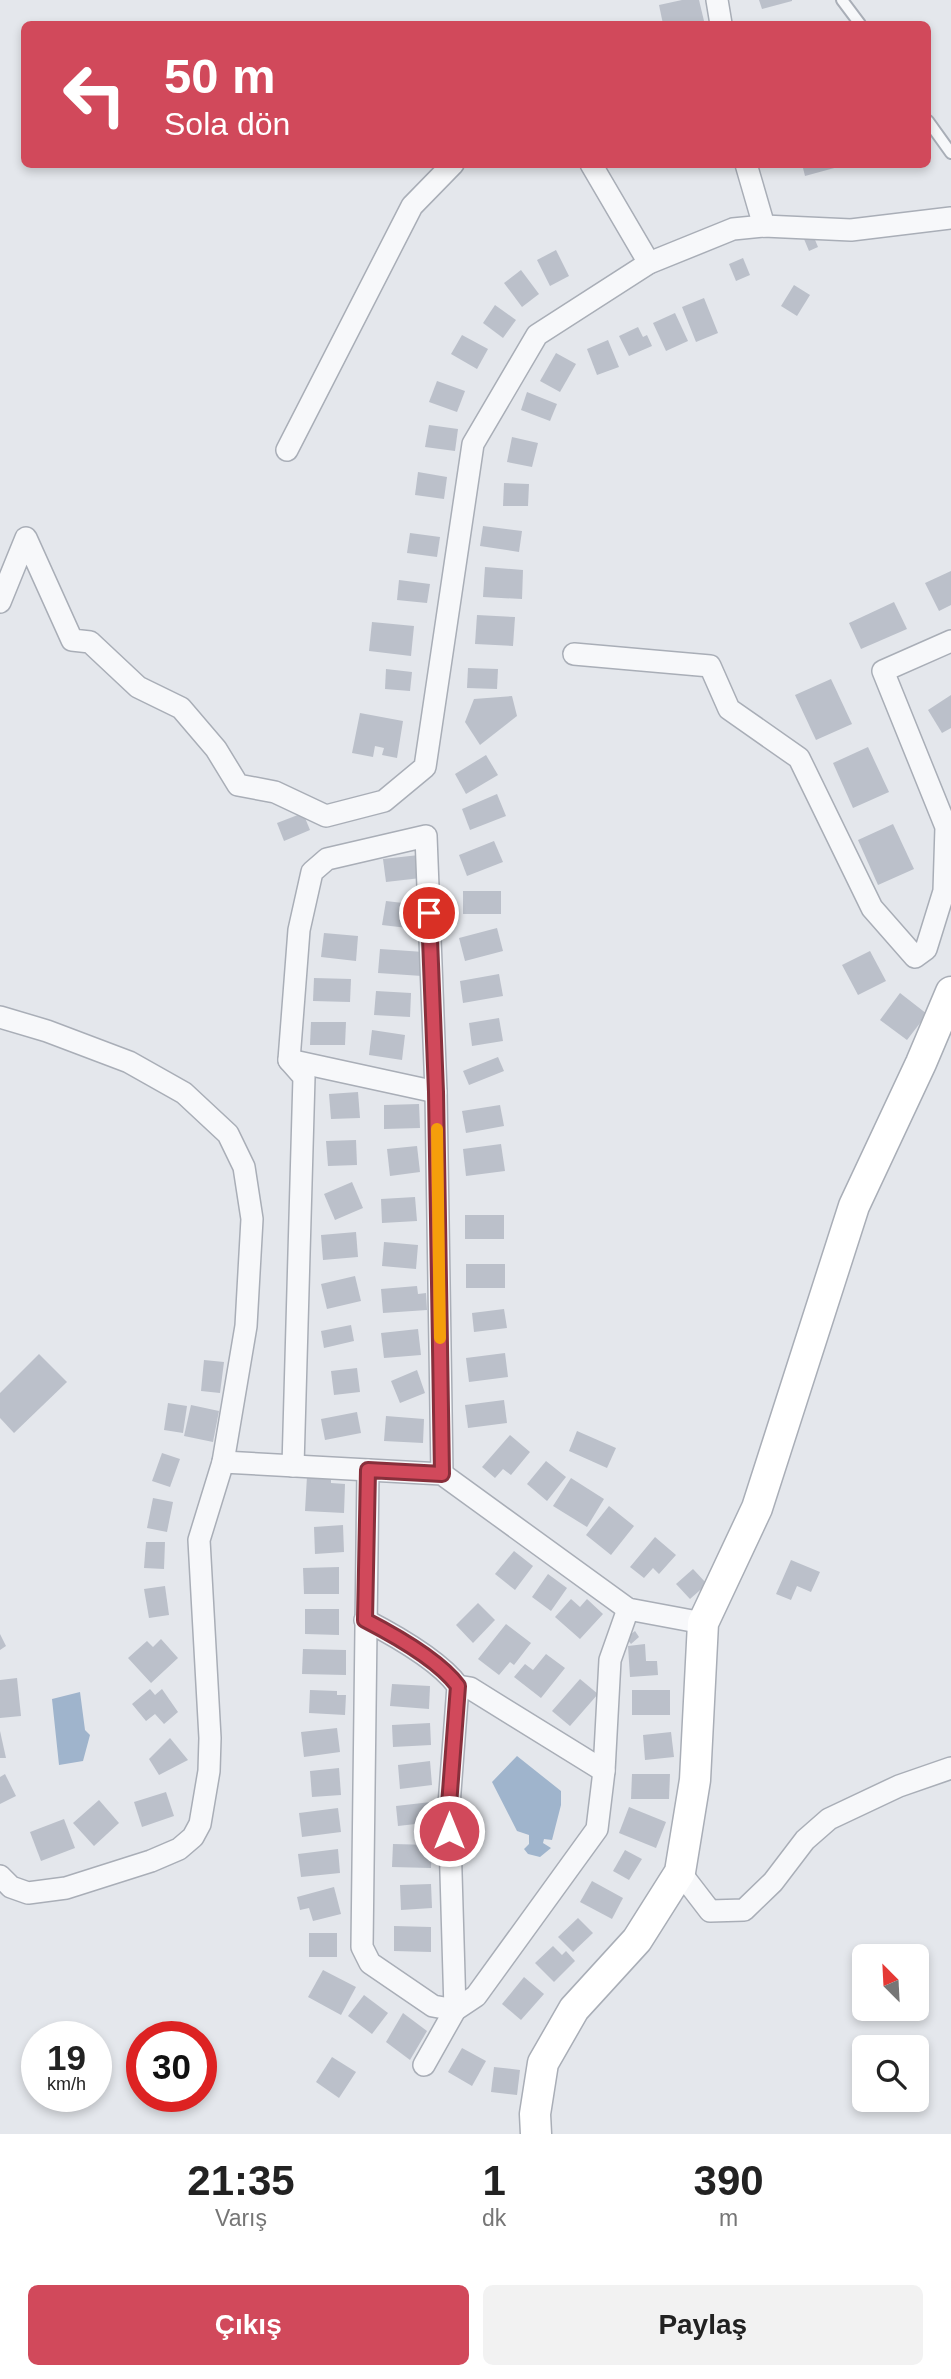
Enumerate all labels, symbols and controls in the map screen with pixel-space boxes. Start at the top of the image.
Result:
icon: left [49,49,140,140]
text: 50 m [164,49,276,103]
text: Sola dön [164,106,290,142]
pin [399,883,459,943]
icon: arrive [410,894,448,932]
position arrow [412,1794,486,1868]
north arrow [852,1944,929,2021]
map controls [852,1944,929,2112]
speed limit sign: 30 [126,2021,217,2112]
button: search [852,2035,929,2112]
text: 19 [47,2038,86,2077]
text: km/h [47,2074,86,2094]
text: 21:35 [187,2157,295,2204]
text: 1 [482,2157,506,2204]
text: 390 [694,2157,764,2204]
text: Varış [215,2205,267,2231]
text: dk [482,2205,506,2231]
text: m [719,2205,738,2231]
button: Çıkış [28,2285,469,2365]
button: Paylaş [483,2285,923,2365]

